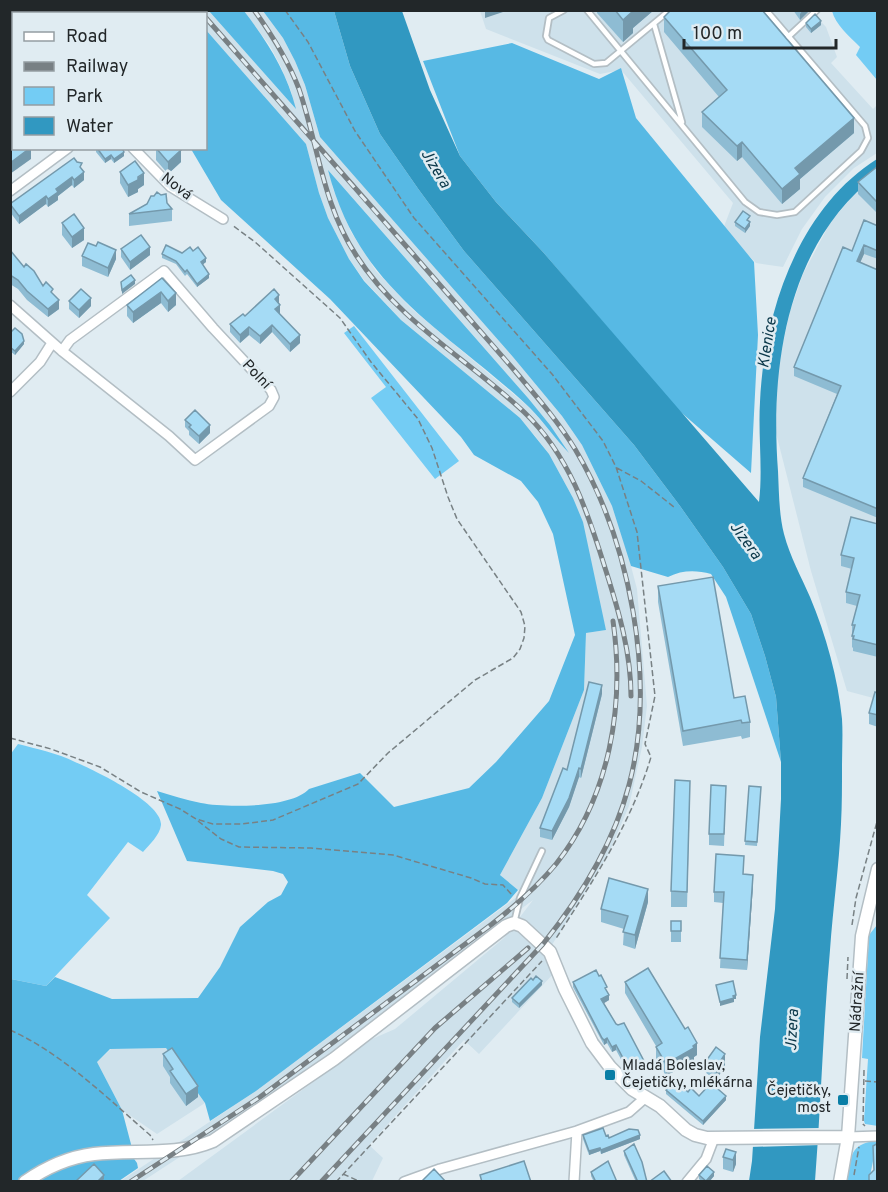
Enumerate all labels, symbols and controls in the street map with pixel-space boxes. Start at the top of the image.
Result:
legend [12,12,207,150]
scale bar [684,12,836,50]
text: 100 m [693,23,742,46]
text: Road [66,26,108,49]
text: Railway [66,56,128,79]
text: Park [66,86,103,109]
text: Water [66,116,113,139]
water label: Jizera [416,146,455,193]
street label: Nová [157,169,196,205]
water label: Klenice [754,315,782,370]
street label: Polní [237,356,275,395]
water label: Jizera [725,518,766,565]
street label: Nádražní [846,970,870,1033]
water label: Jizera [782,1008,804,1052]
place label: Mladá Boleslav, Čejetičky, mlékárna [622,1057,753,1093]
marker: Mladá Boleslav, Čejetičky, mlékárna [603,1068,617,1082]
place label: Čejetičky, most [767,1080,831,1118]
marker: Čejetičky, most [836,1093,850,1107]

